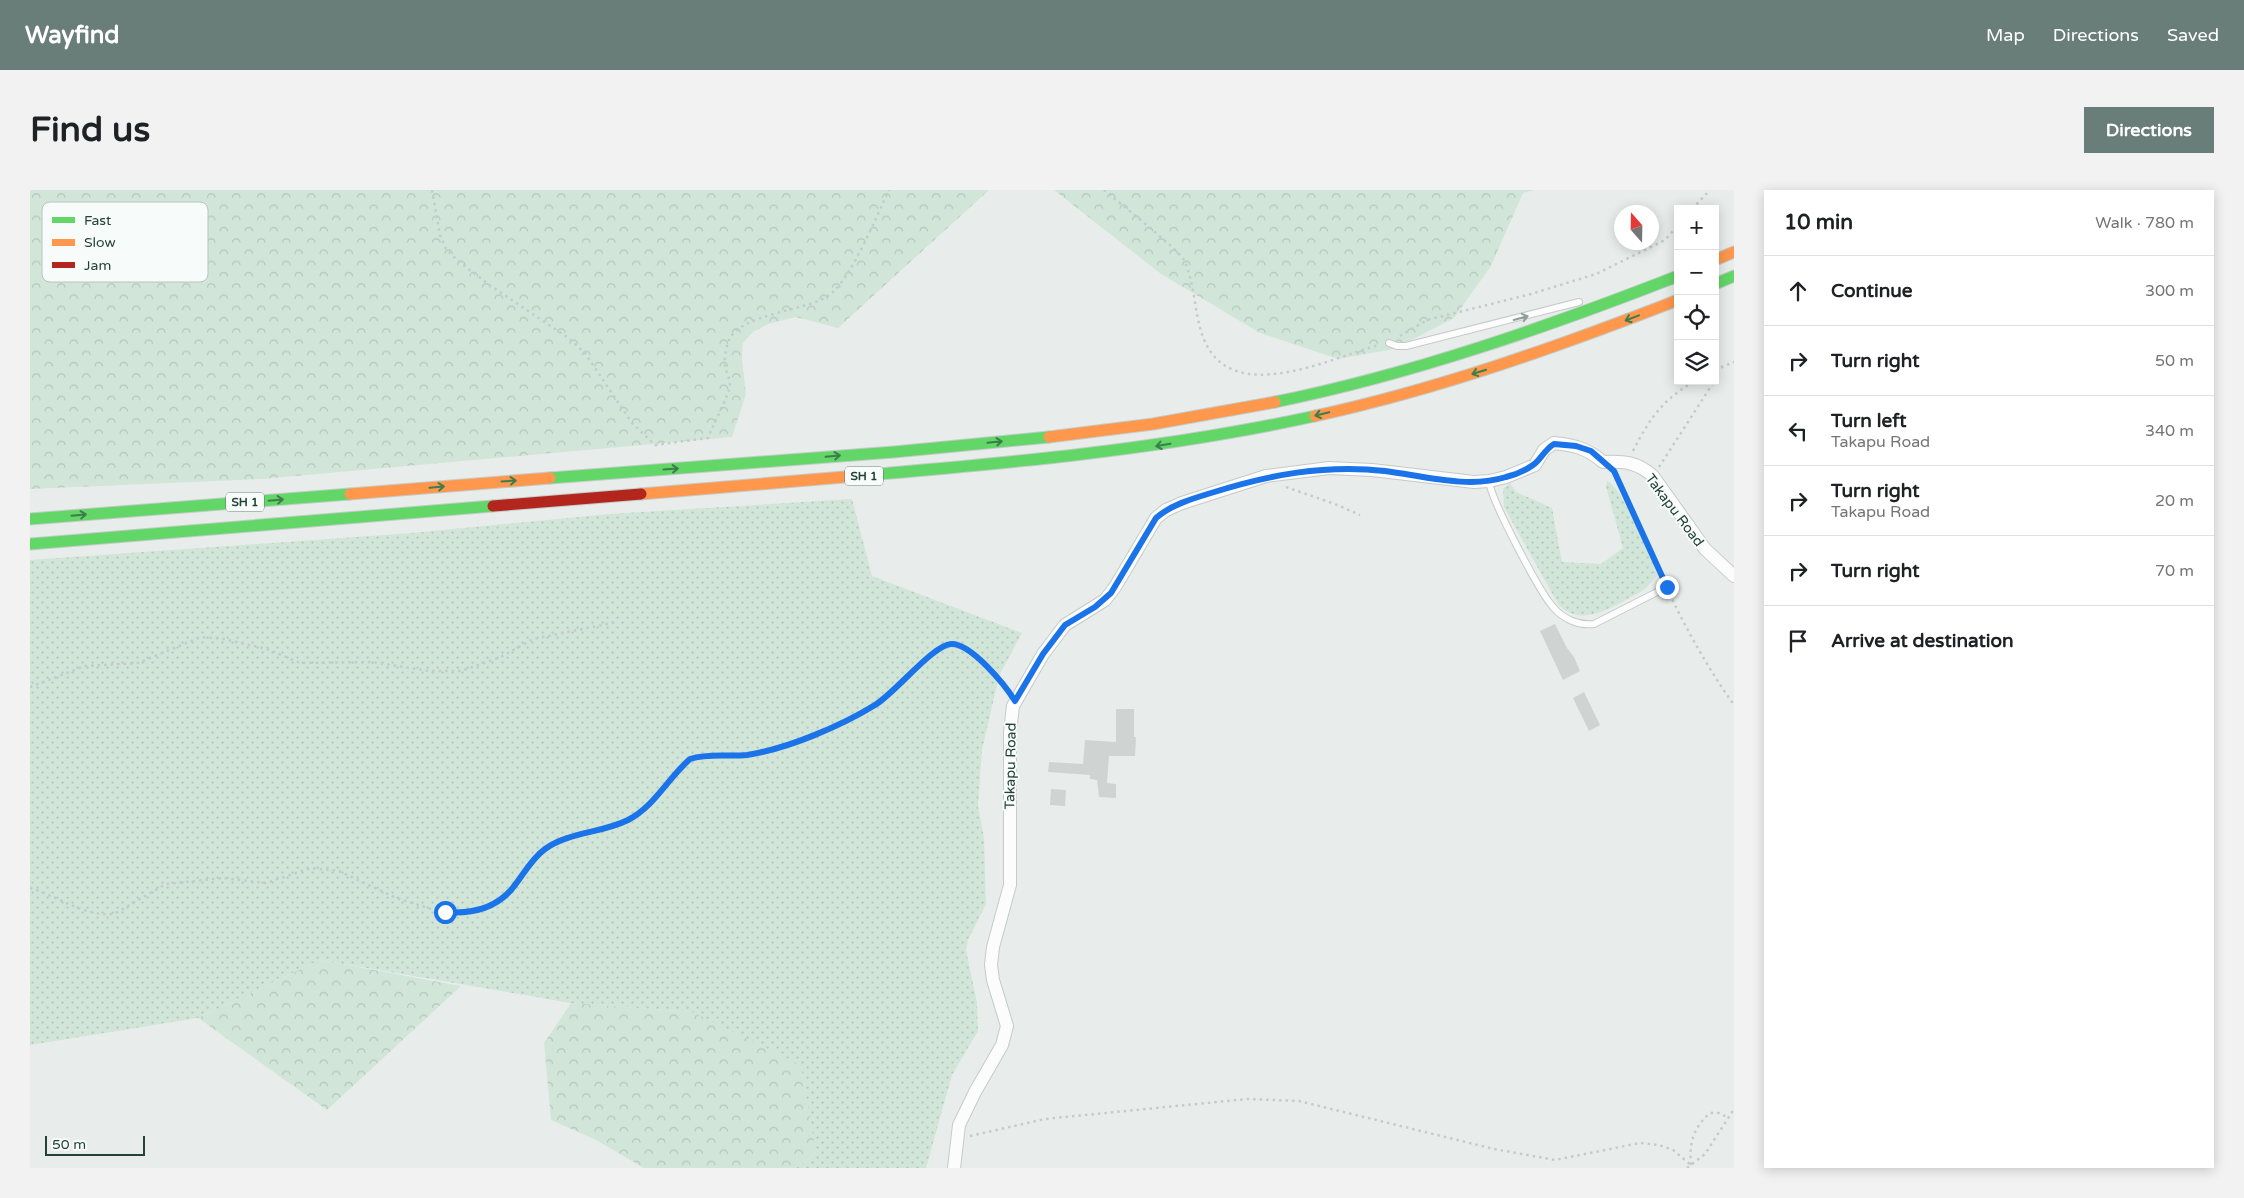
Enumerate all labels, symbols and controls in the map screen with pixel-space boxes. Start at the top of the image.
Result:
text: Wayfind [25,21,120,50]
text: Map [1986,24,2025,46]
text: Directions [2053,24,2139,46]
text: Saved [2167,24,2219,46]
button: Directions [2084,107,2214,153]
text: Find us [30,109,150,151]
legend [42,202,208,282]
north arrow [1614,205,1659,250]
map controls [1674,205,1719,385]
button: + [1674,205,1719,250]
text: 10 min [1784,210,1853,235]
text: Fast [84,212,112,229]
text: Walk · 780 m [2095,213,2194,233]
text: Slow [84,234,116,251]
button: − [1674,250,1719,295]
text: Jam [84,257,111,274]
icon: ahead [1784,277,1812,305]
text: Continue [1831,280,1913,302]
text: 300 m [2145,281,2194,301]
button: locate [1674,295,1719,340]
one-way arrow [1512,313,1528,322]
one-way arrow [1625,314,1641,323]
button: layers [1674,340,1719,385]
icon: right [1784,347,1812,375]
text: Turn right [1831,350,1919,372]
text: 50 m [2155,351,2194,371]
one-way arrow [1472,368,1488,377]
one-way arrow [1315,410,1331,419]
text: Turn left [1831,410,1907,432]
icon: left [1784,417,1812,445]
text: 340 m [2145,421,2194,441]
text: Takapu Road [1831,432,1930,452]
one-way arrow [987,437,1003,447]
one-way arrow [1155,440,1171,450]
one-way arrow [825,451,841,460]
one-way arrow [663,464,679,473]
road number: SH 1 [845,466,883,486]
street label: Takapu Road [1642,471,1708,550]
one-way arrow [501,476,517,486]
text: Turn right [1831,480,1919,502]
one-way arrow [429,482,445,491]
icon: right [1784,487,1812,515]
text: 20 m [2155,491,2194,511]
road number: SH 1 [226,492,264,512]
one-way arrow [267,495,283,504]
text: Takapu Road [1831,502,1930,522]
one-way arrow [70,511,86,520]
icon: right [1784,557,1812,585]
text: Turn right [1831,560,1919,582]
text: 70 m [2155,561,2194,581]
route end [1656,576,1679,599]
icon: arrive [1784,627,1812,655]
text: Arrive at destination [1831,630,2014,652]
street label: Takapu Road [1001,722,1020,810]
route start [434,901,457,924]
scale bar [45,1133,145,1156]
text: 50 m [52,1136,86,1153]

